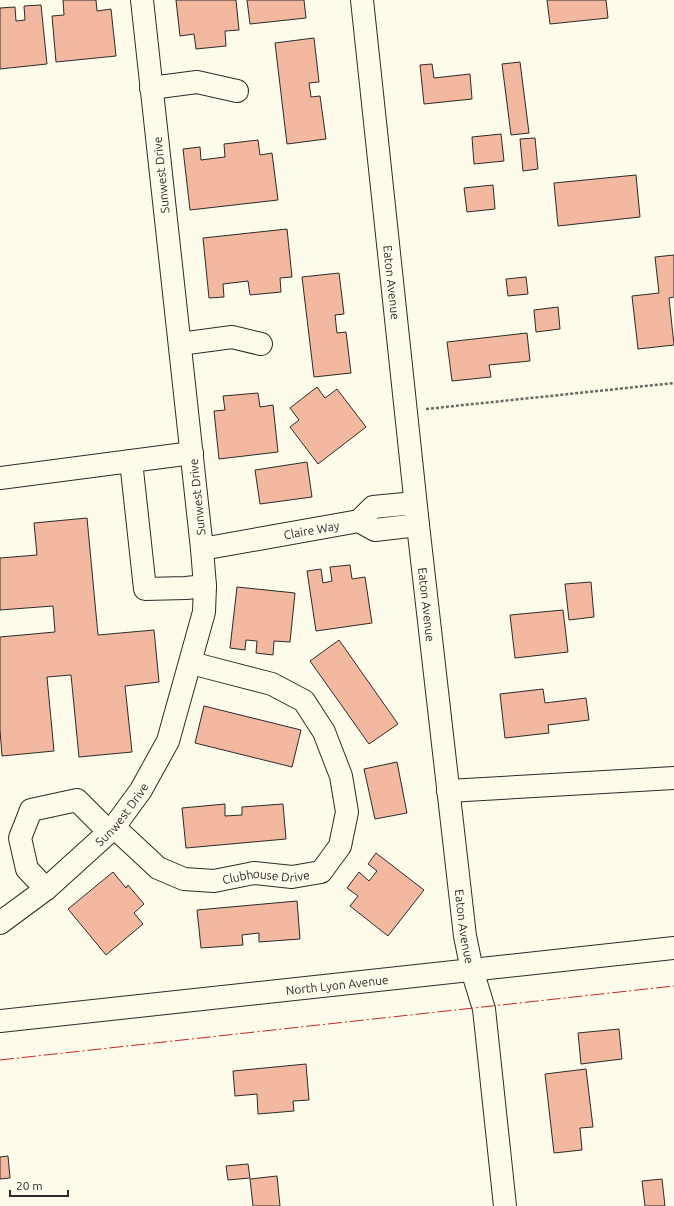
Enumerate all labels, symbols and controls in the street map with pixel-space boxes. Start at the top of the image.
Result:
street label: Sunwest Drive [151,136,171,214]
street label: Eaton Avenue [382,245,403,320]
street label: Sunwest Drive [187,458,207,536]
street label: Claire Way [282,518,340,541]
street label: Eaton Avenue [416,567,438,642]
street label: Sunwest Drive [92,780,150,848]
street label: Clubhouse Drive [221,866,310,886]
street label: Eaton Avenue [453,889,477,964]
street label: North Lyon Avenue [285,972,389,997]
scale bar [10,1172,68,1198]
text: 20 m [16,1179,43,1192]

